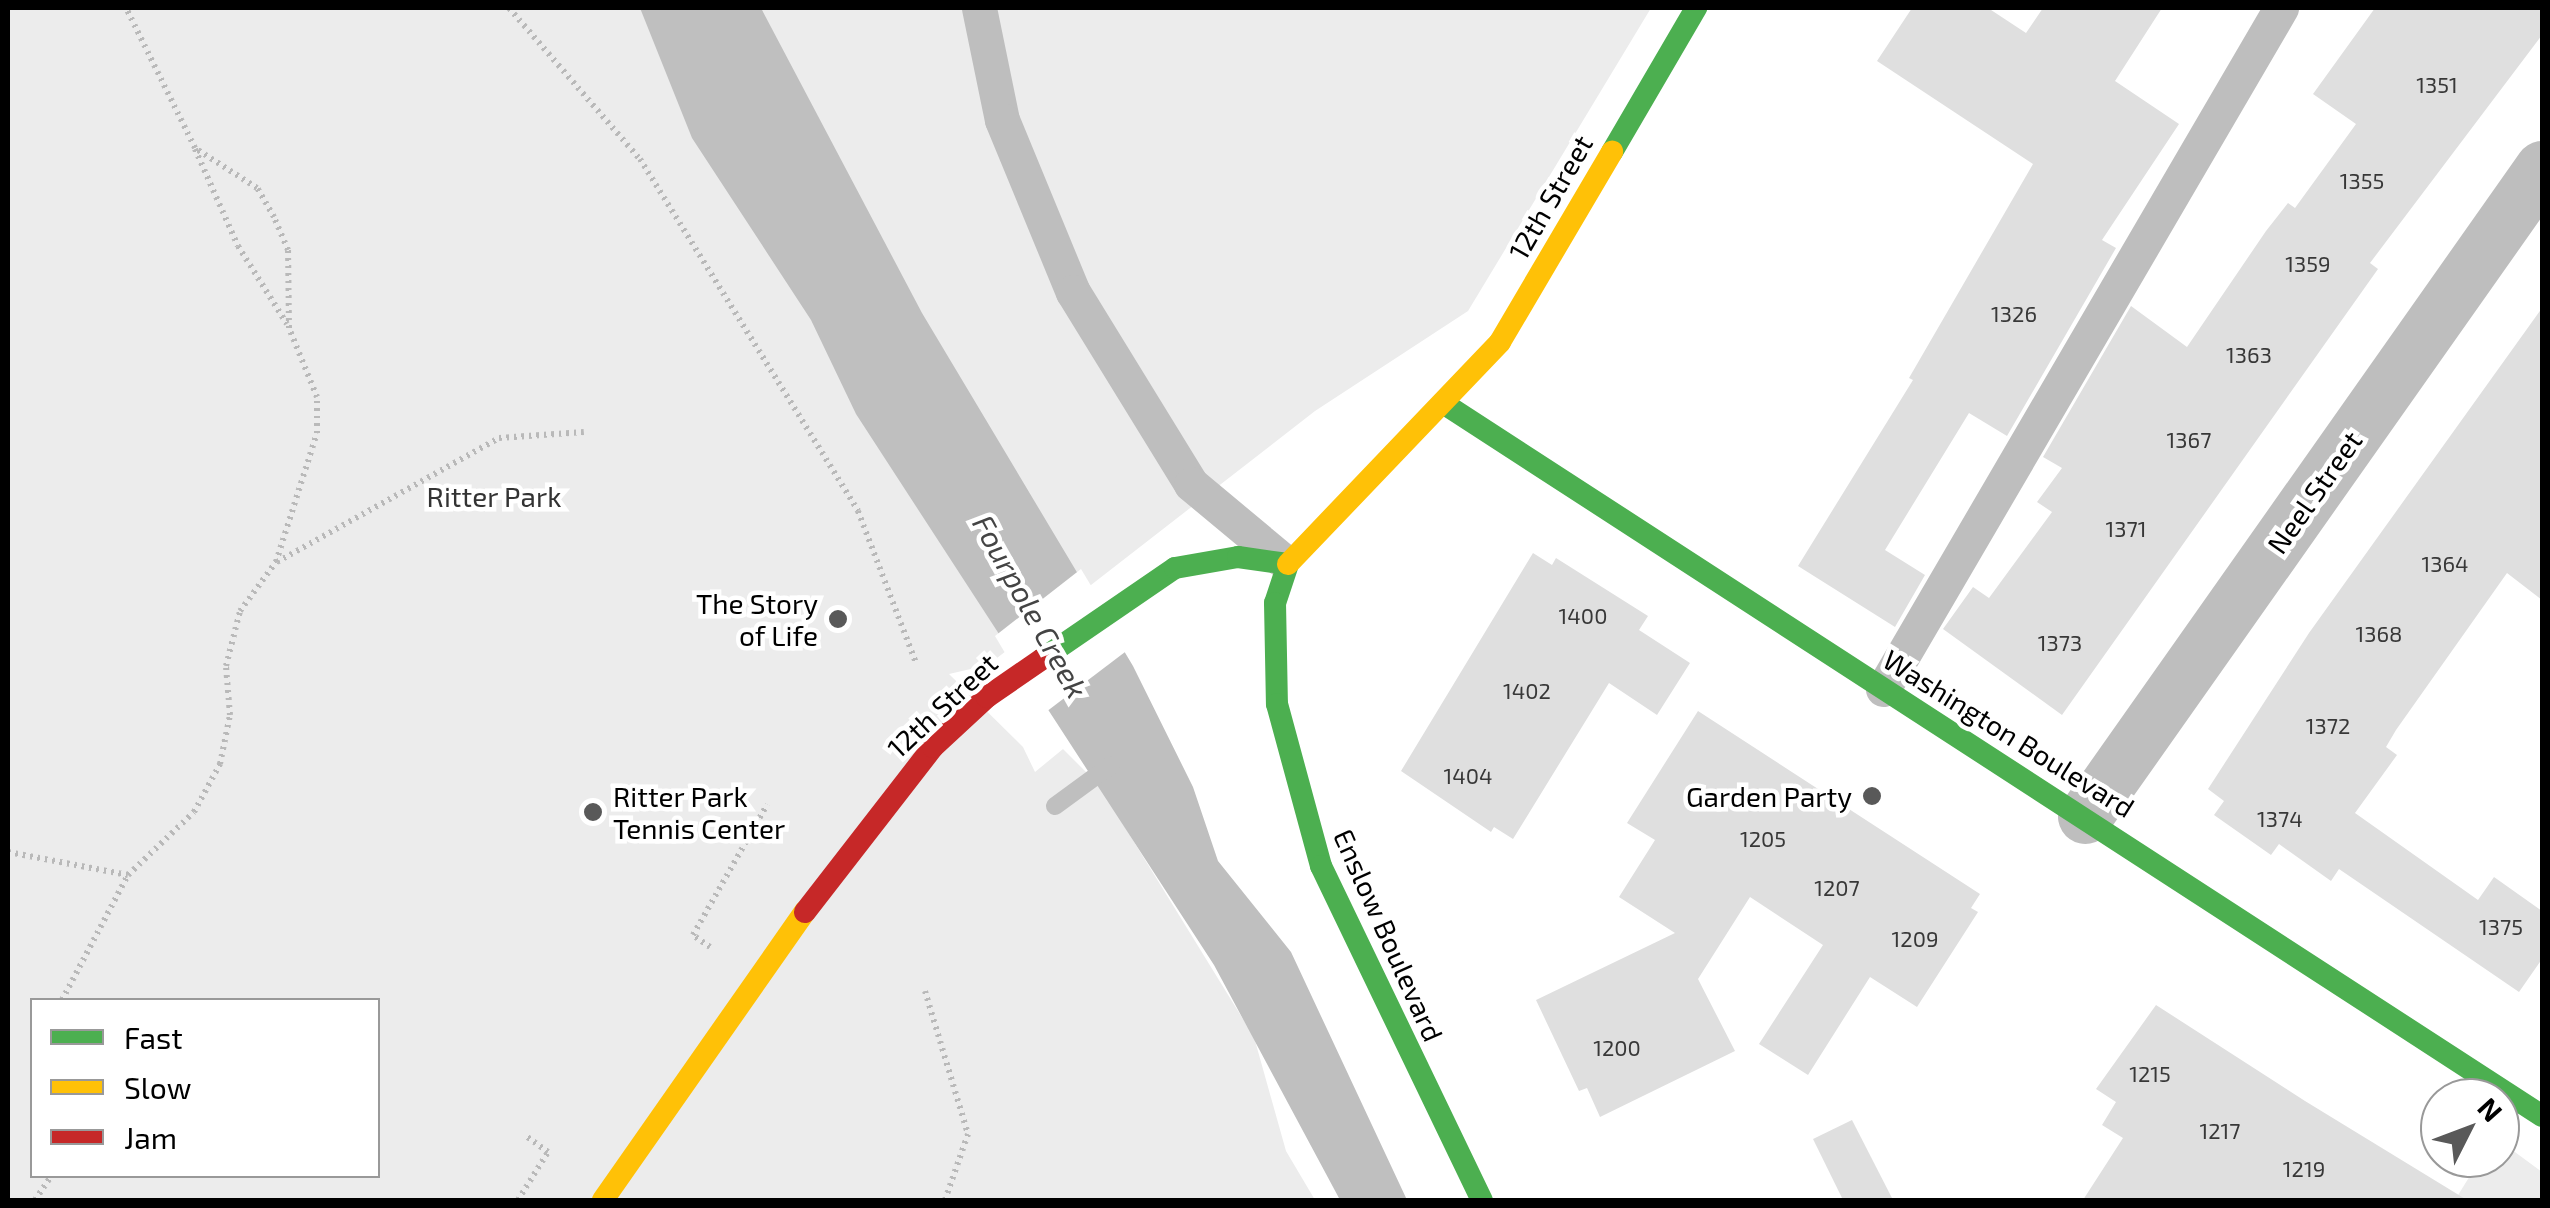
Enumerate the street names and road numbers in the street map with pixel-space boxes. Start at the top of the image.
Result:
street label: 12th Street [1501,129,1599,265]
street label: Neel Street [2259,424,2369,560]
street label: Washington Boulevard [1877,642,2141,824]
street label: 12th Street [880,646,1004,764]
street label: Enslow Boulevard [1327,823,1451,1047]

